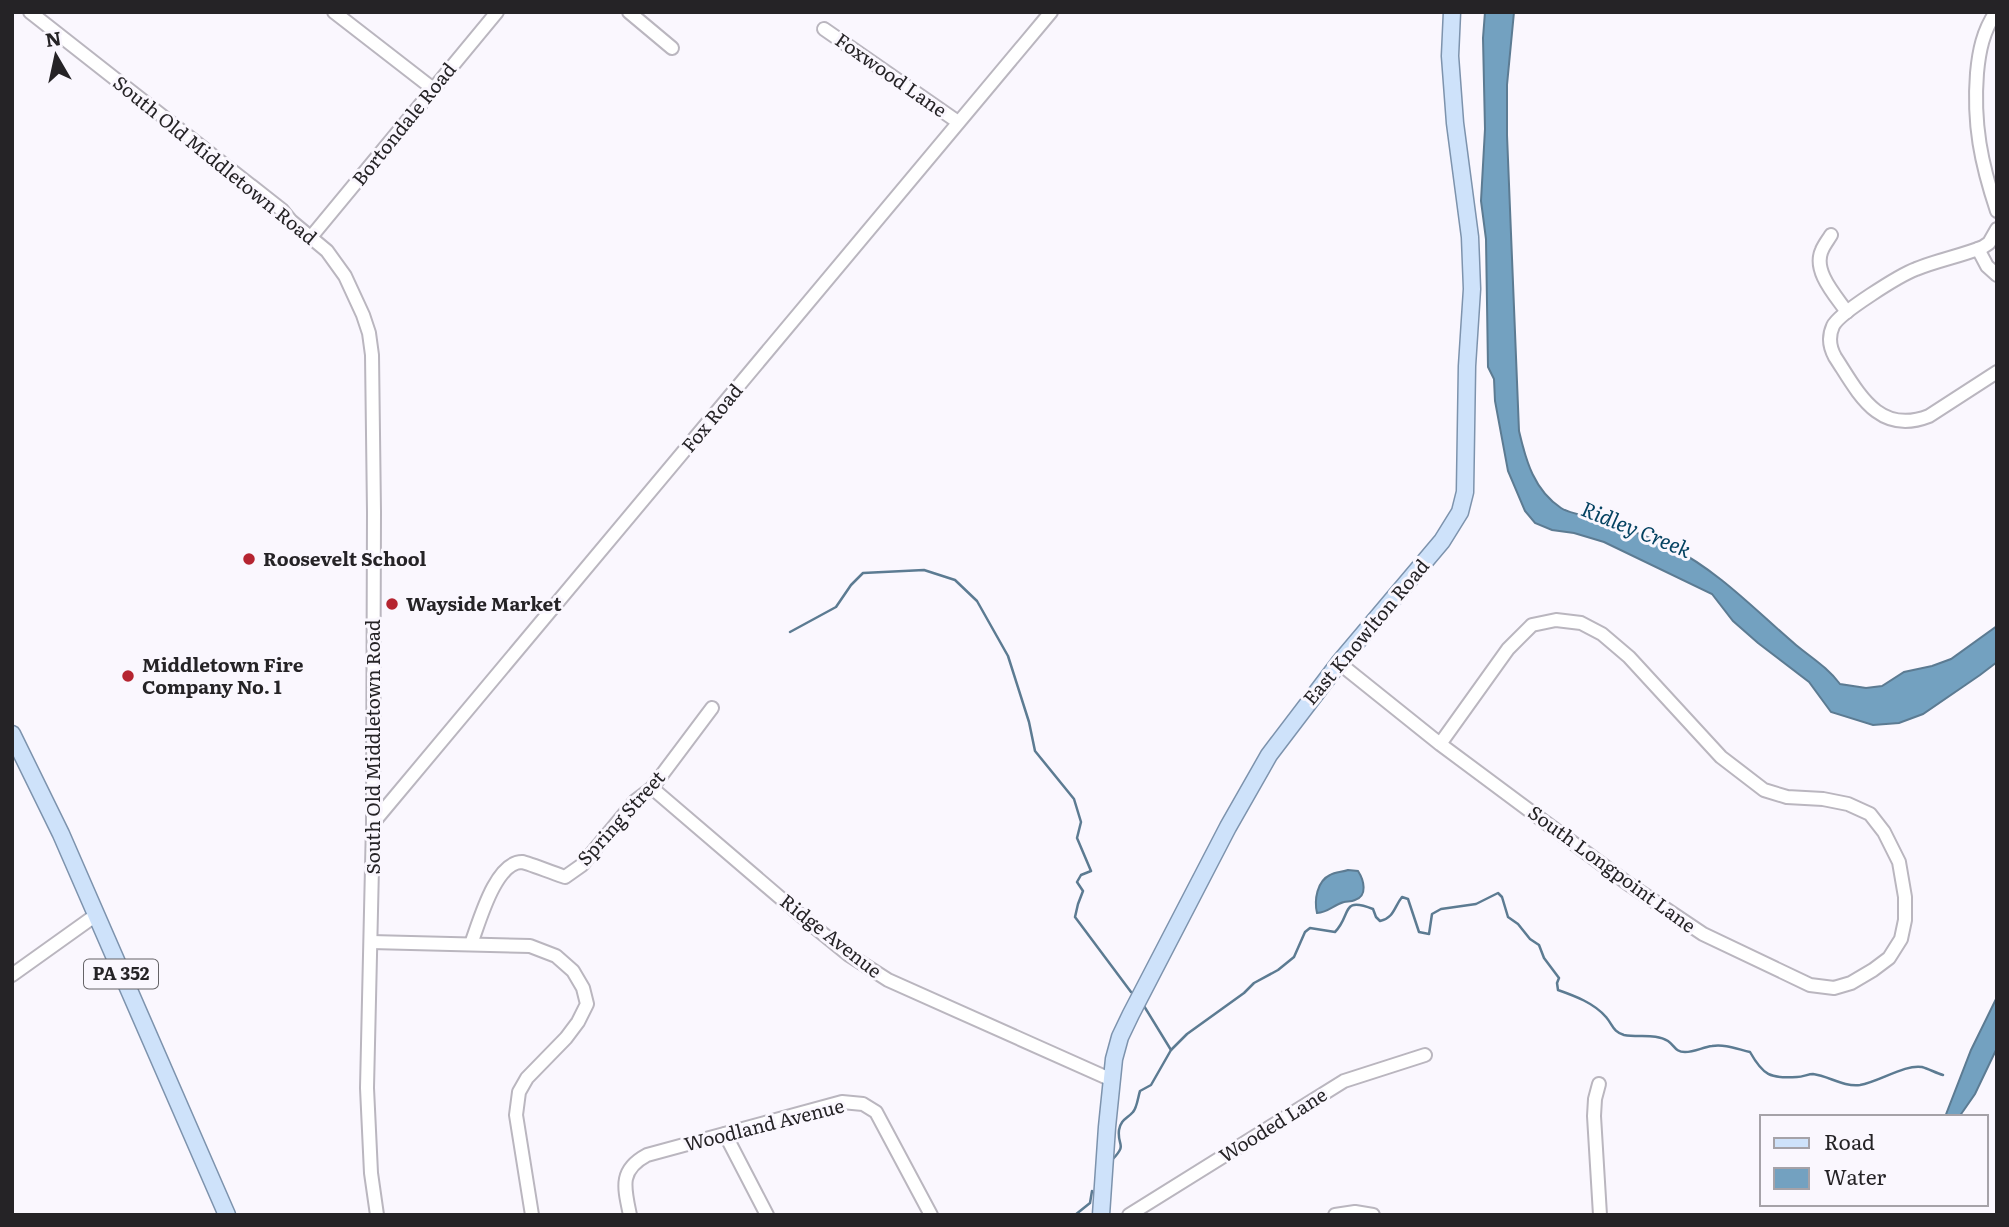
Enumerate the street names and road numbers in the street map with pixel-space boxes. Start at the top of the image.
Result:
street label: Foxwood Lane [830,25,953,123]
street label: Bortondale Road [345,55,462,191]
street label: South Old Middletown Road [108,68,324,251]
street label: Fox Road [674,377,749,458]
street label: East Knowlton Road [1296,552,1435,710]
street label: South Old Middletown Road [358,619,386,875]
street label: Spring Street [570,763,671,871]
street label: South Longpoint Lane [1523,798,1702,939]
street label: Ridge Avenue [775,887,889,984]
road number: PA 352 [84,959,158,988]
street label: Wooded Lane [1213,1080,1332,1168]
street label: Woodland Avenue [681,1091,847,1157]

